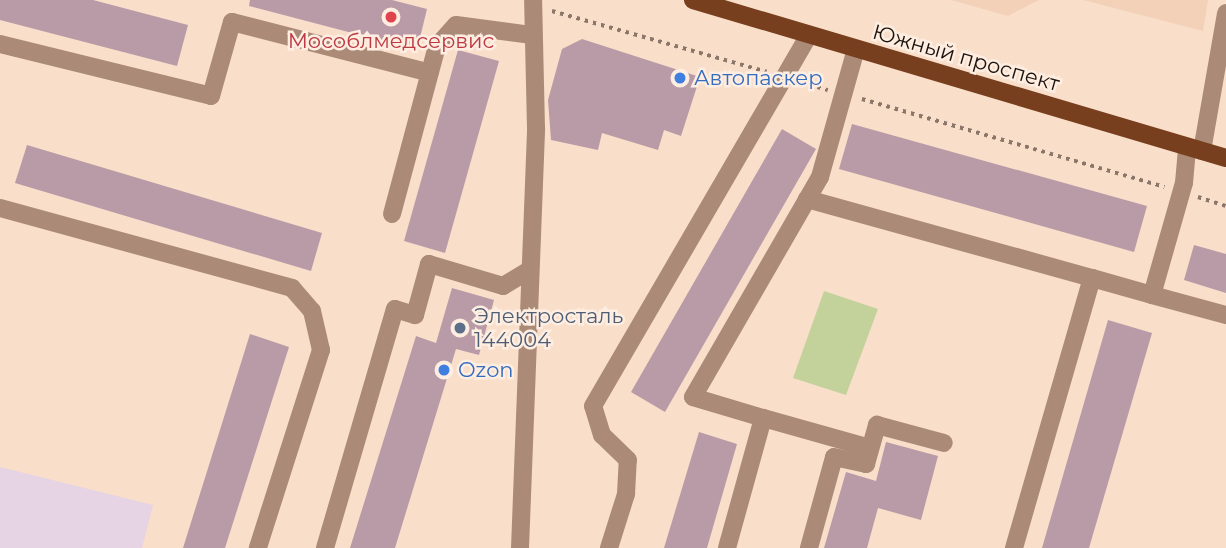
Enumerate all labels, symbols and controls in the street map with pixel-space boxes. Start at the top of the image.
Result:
marker: Мособлмедсервис [383,9,399,25]
street label: Южный проспект [870,19,1062,97]
place label: Мособлмедсервис [288,28,494,54]
place label: Автопаскер [694,65,823,91]
marker: Автопаскер [672,70,688,86]
place label: Электросталь 144004 [474,303,623,353]
marker: Электросталь 144004 [452,320,468,336]
place label: Ozon [458,357,514,383]
marker: Ozon [436,362,452,378]

